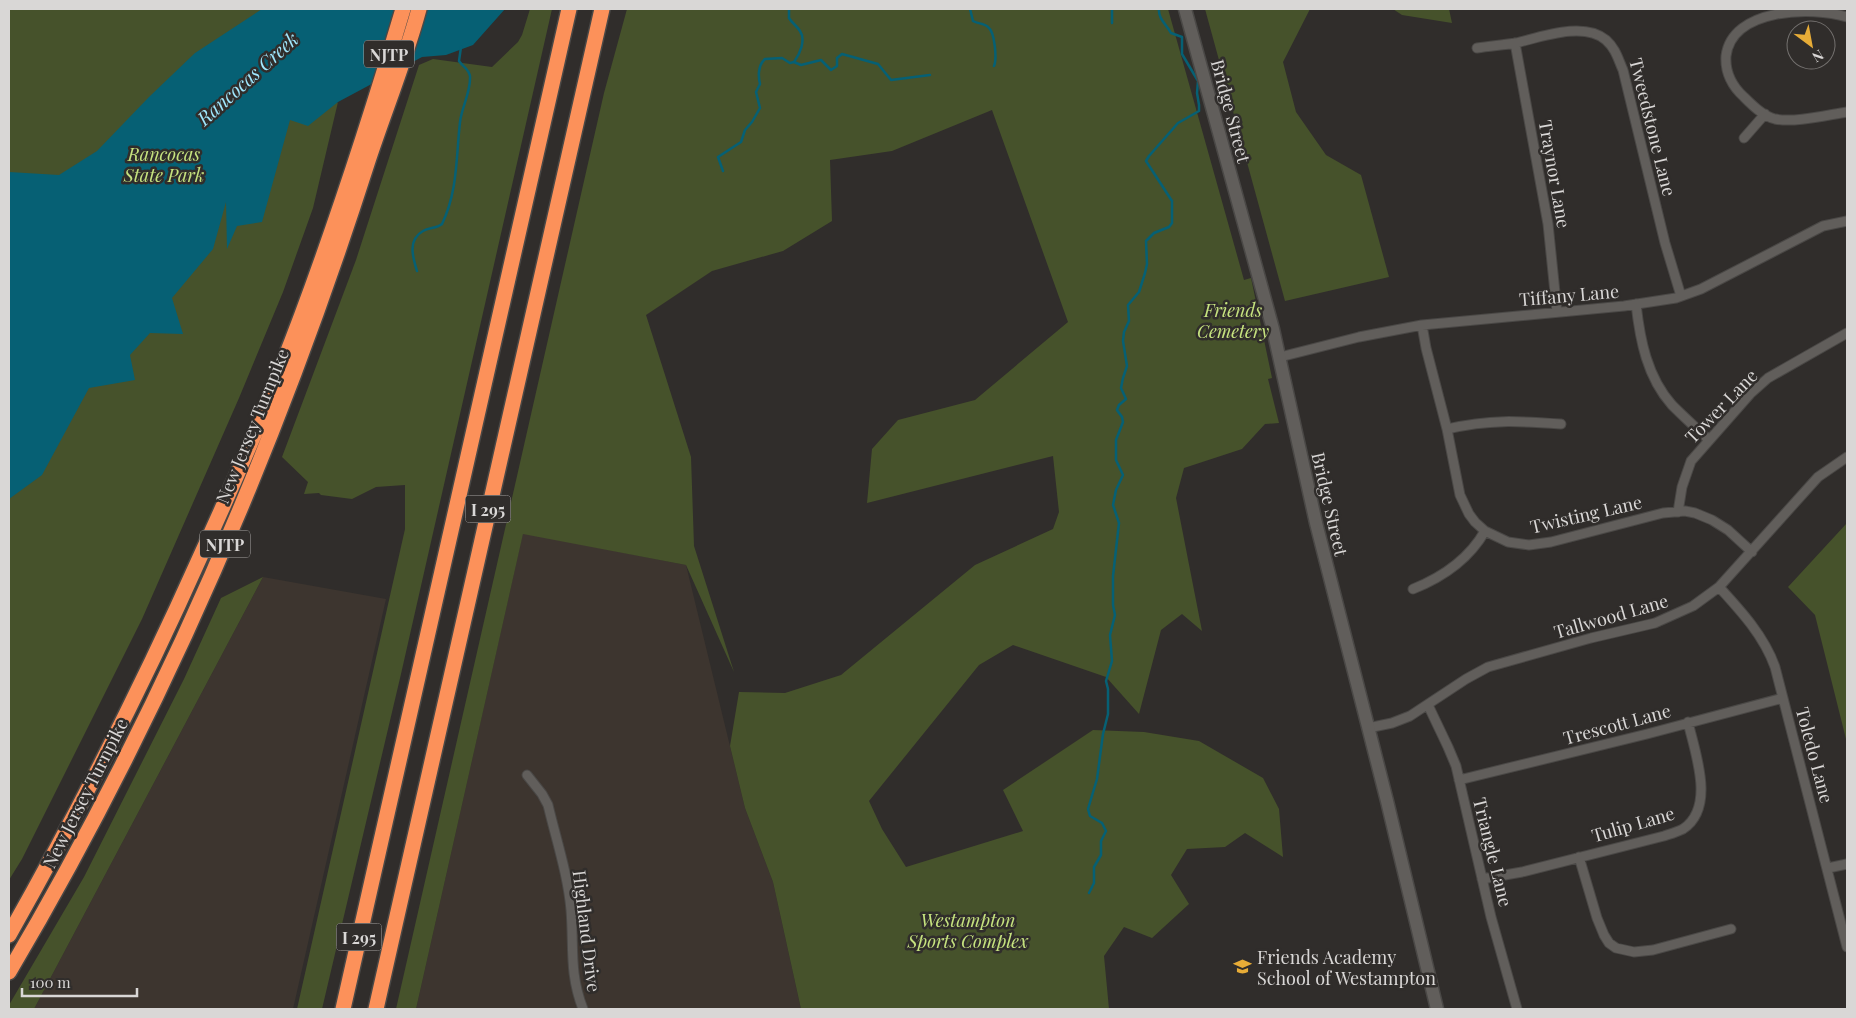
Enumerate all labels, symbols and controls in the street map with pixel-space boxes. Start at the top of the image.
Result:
north arrow [1786,20,1836,70]
water label: Rancocas Creek [190,25,303,131]
road number: NJTP [364,41,414,68]
text: N [1809,46,1827,67]
street label: Tweedstone Lane [1624,55,1682,199]
street label: Bridge Street [1206,57,1256,166]
street label: Traynor Lane [1534,118,1576,230]
park label: Rancocas State Park [123,142,204,187]
street label: Tiffany Lane [1518,279,1620,311]
park label: Friends Cemetery [1197,298,1269,343]
street label: New Jersey Turnpike [210,345,294,507]
street label: Tower Lane [1680,364,1762,448]
street label: Bridge Street [1306,450,1354,559]
street label: Twisting Lane [1528,489,1644,539]
road number: I 295 [466,496,510,522]
road number: NJTP [200,530,250,558]
street label: Tallwood Lane [1551,588,1671,644]
street label: Trescott Lane [1561,698,1673,750]
street label: Toledo Lane [1791,704,1839,806]
street label: New Jersey Turnpike [37,714,133,872]
street label: Triangle Lane [1468,795,1518,909]
street label: Tulip Lane [1589,801,1677,847]
street label: Highland Drive [568,869,606,993]
park label: Westampton Sports Complex [906,908,1029,953]
road number: I 295 [336,924,382,950]
place label: Friends Academy School of Westampton [1257,945,1436,990]
school or university icon: Friends Academy School of Westampton [1233,957,1253,977]
scale bar [22,966,138,998]
text: 100 m [30,972,71,992]

